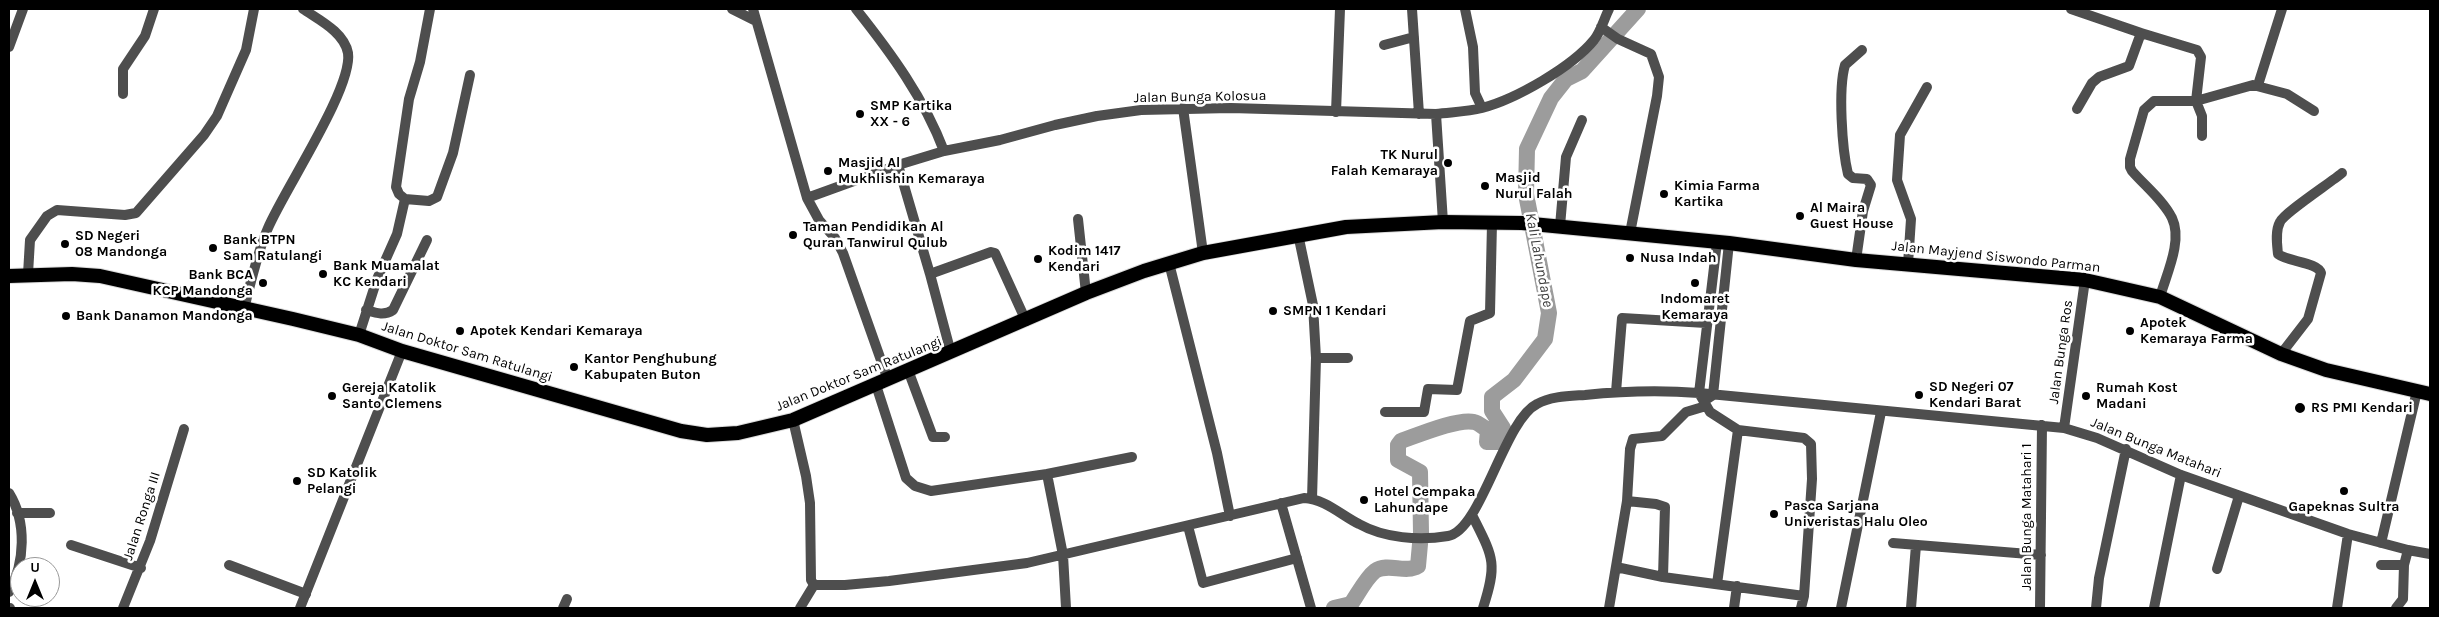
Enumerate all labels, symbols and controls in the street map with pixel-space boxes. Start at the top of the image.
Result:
street label: Jalan Bunga Kolosua [1134,87,1266,107]
place label: SMP Kartika XX - 6 [870,98,952,130]
marker: SMP Kartika XX - 6 [854,108,866,120]
place label: TK Nurul Falah Kemaraya [1331,147,1438,180]
place label: Masjid Al Mukhlishin Kemaraya [838,155,985,188]
marker: TK Nurul Falah Kemaraya [1442,157,1454,169]
marker: Masjid Al Mukhlishin Kemaraya [822,165,834,177]
place label: Masjid Nurul Falah [1495,170,1573,202]
place label: Kimia Farma Kartika [1674,178,1760,210]
marker: Masjid Nurul Falah [1479,180,1491,192]
marker: Kimia Farma Kartika [1658,188,1670,200]
place label: Al Maira Guest House [1810,200,1894,232]
marker: Al Maira Guest House [1794,210,1806,222]
water label: Kali Lahundape [1521,211,1557,309]
place label: Taman Pendidikan Al Quran Tanwirul Qulub [803,219,948,252]
place label: SD Negeri 08 Mandonga [75,228,167,260]
marker: Taman Pendidikan Al Quran Tanwirul Qulub [787,229,799,241]
place label: Bank BTPN Sam Ratulangi [223,232,322,264]
marker: SD Negeri 08 Mandonga [59,238,71,250]
street label: Jalan Mayjend Siswondo Parman [1891,238,2101,276]
marker: Bank BTPN Sam Ratulangi [207,242,219,254]
place label: Kodim 1417 Kendari [1048,243,1120,276]
place label: Nusa Indah [1640,250,1716,266]
marker: Nusa Indah [1624,252,1636,264]
marker: Kodim 1417 Kendari [1032,253,1044,265]
place label: Bank Muamalat KC Kendari [333,258,439,290]
place label: Bank BCA KCP Mandonga [153,267,253,300]
marker: Bank Muamalat KC Kendari [317,268,329,280]
marker: Bank BCA KCP Mandonga [257,277,269,289]
marker: Indomaret Kemaraya [1689,277,1701,289]
place label: Indomaret Kemaraya [1660,291,1730,324]
street label: Jalan Bunga Ros [2045,299,2077,405]
place label: SMPN 1 Kendari [1283,303,1387,319]
marker: SMPN 1 Kendari [1267,305,1279,317]
place label: Bank Danamon Mandonga [76,308,253,324]
marker: Bank Danamon Mandonga [60,310,72,322]
place label: Apotek Kemaraya Farma [2140,315,2253,348]
street label: Jalan Doktor Sam Ratulangi [380,318,554,386]
place label: Apotek Kendari Kemaraya [470,323,643,339]
marker: Apotek Kendari Kemaraya [454,325,466,337]
marker: Apotek Kemaraya Farma [2124,325,2136,337]
street label: Jalan Doktor Sam Ratulangi [774,333,944,415]
place label: Kantor Penghubung Kabupaten Buton [584,351,717,384]
marker: Kantor Penghubung Kabupaten Buton [568,361,580,373]
place label: SD Negeri 07 Kendari Barat [1929,379,2021,412]
place label: Gereja Katolik Santo Clemens [342,380,442,412]
place label: Rumah Kost Madani [2096,380,2178,412]
marker: SD Negeri 07 Kendari Barat [1913,389,1925,401]
marker: Gereja Katolik Santo Clemens [326,390,338,402]
marker: Rumah Kost Madani [2080,390,2092,402]
place label: RS PMI Kendari [2311,400,2413,416]
marker: RS PMI Kendari [2293,401,2307,415]
street label: Jalan Bunga Matahari [2088,414,2224,482]
street label: Jalan Bunga Matahari 1 [2019,443,2035,591]
place label: SD Katolik Pelangi [307,465,377,498]
street label: Jalan Ronga III [120,470,164,562]
marker: SD Katolik Pelangi [291,475,303,487]
place label: Hotel Cempaka Lahundape [1374,484,1475,516]
marker: Gapeknas Sultra [2338,485,2350,497]
marker: Hotel Cempaka Lahundape [1358,494,1370,506]
place label: Pasca Sarjana Univeristas Halu Oleo [1784,498,1928,530]
place label: Gapeknas Sultra [2289,499,2399,515]
marker: Pasca Sarjana Univeristas Halu Oleo [1768,508,1780,520]
north arrow [10,557,60,607]
text: U [30,559,40,576]

